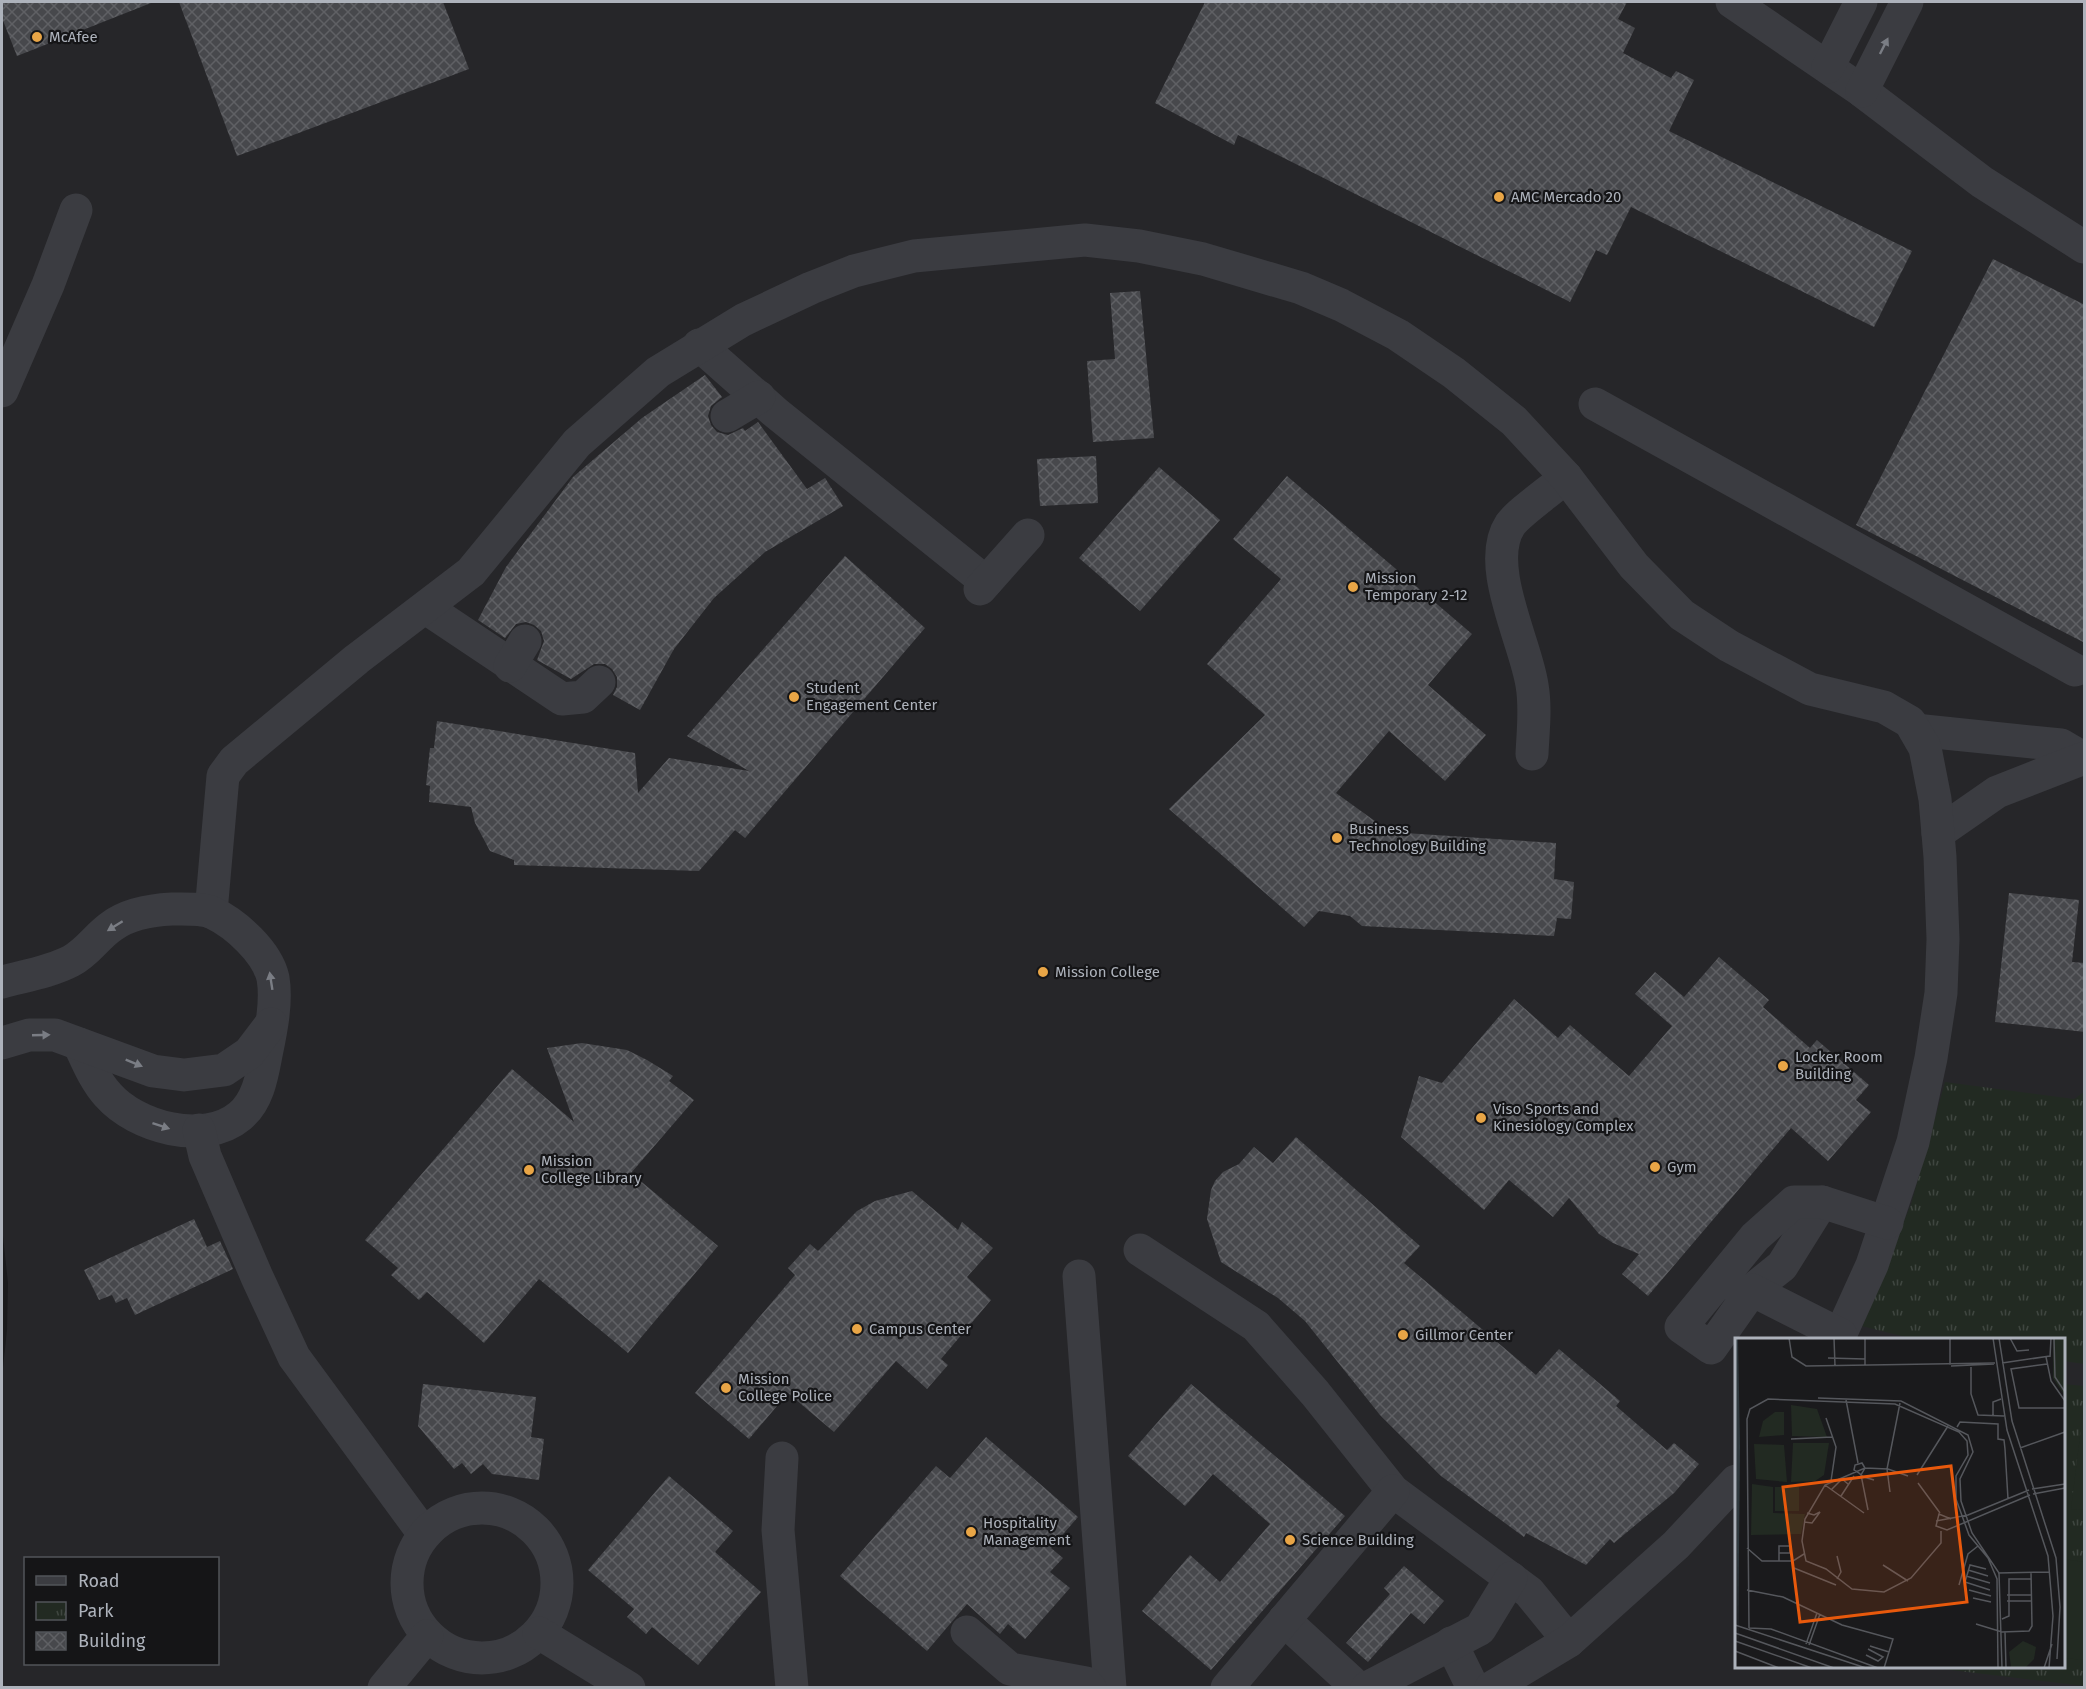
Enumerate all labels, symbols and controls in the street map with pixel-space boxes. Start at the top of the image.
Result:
place label: McAfee [49,28,98,46]
marker: McAfee [30,30,44,44]
one-way arrow [1880,38,1889,55]
place label: AMC Mercado 20 [1511,188,1621,206]
marker: AMC Mercado 20 [1492,190,1506,204]
place label: Mission Temporary 2-12 [1365,569,1468,604]
marker: Mission Temporary 2-12 [1346,580,1360,594]
place label: Student Engagement Center [806,679,938,714]
marker: Student Engagement Center [787,690,801,704]
place label: Business Technology Building [1349,820,1486,855]
marker: Business Technology Building [1330,831,1344,845]
one-way arrow [107,920,123,931]
place label: Mission College [1055,963,1160,981]
marker: Mission College [1036,965,1050,979]
one-way arrow [266,972,275,991]
one-way arrow [31,1030,50,1040]
place label: Locker Room Building [1795,1048,1883,1083]
one-way arrow [125,1059,143,1068]
marker: Locker Room Building [1776,1059,1790,1073]
place label: Viso Sports and Kinesiology Complex [1493,1100,1634,1135]
marker: Viso Sports and Kinesiology Complex [1474,1111,1488,1125]
one-way arrow [152,1122,170,1132]
place label: Mission College Library [541,1152,642,1187]
place label: Gym [1667,1158,1697,1176]
marker: Gym [1648,1160,1662,1174]
marker: Mission College Library [522,1163,536,1177]
place label: Campus Center [869,1320,971,1338]
marker: Campus Center [850,1322,864,1336]
place label: Gillmor Center [1415,1326,1513,1344]
marker: Gillmor Center [1396,1328,1410,1342]
inset map [1735,1338,2065,1668]
place label: Mission College Police [738,1370,832,1405]
marker: Mission College Police [719,1381,733,1395]
place label: Hospitality Management [983,1514,1071,1549]
marker: Hospitality Management [964,1525,978,1539]
place label: Science Building [1302,1531,1414,1549]
marker: Science Building [1283,1533,1297,1547]
legend [24,1557,219,1665]
text: Road [78,1570,120,1592]
text: Park [78,1600,114,1622]
text: Building [78,1630,146,1652]

